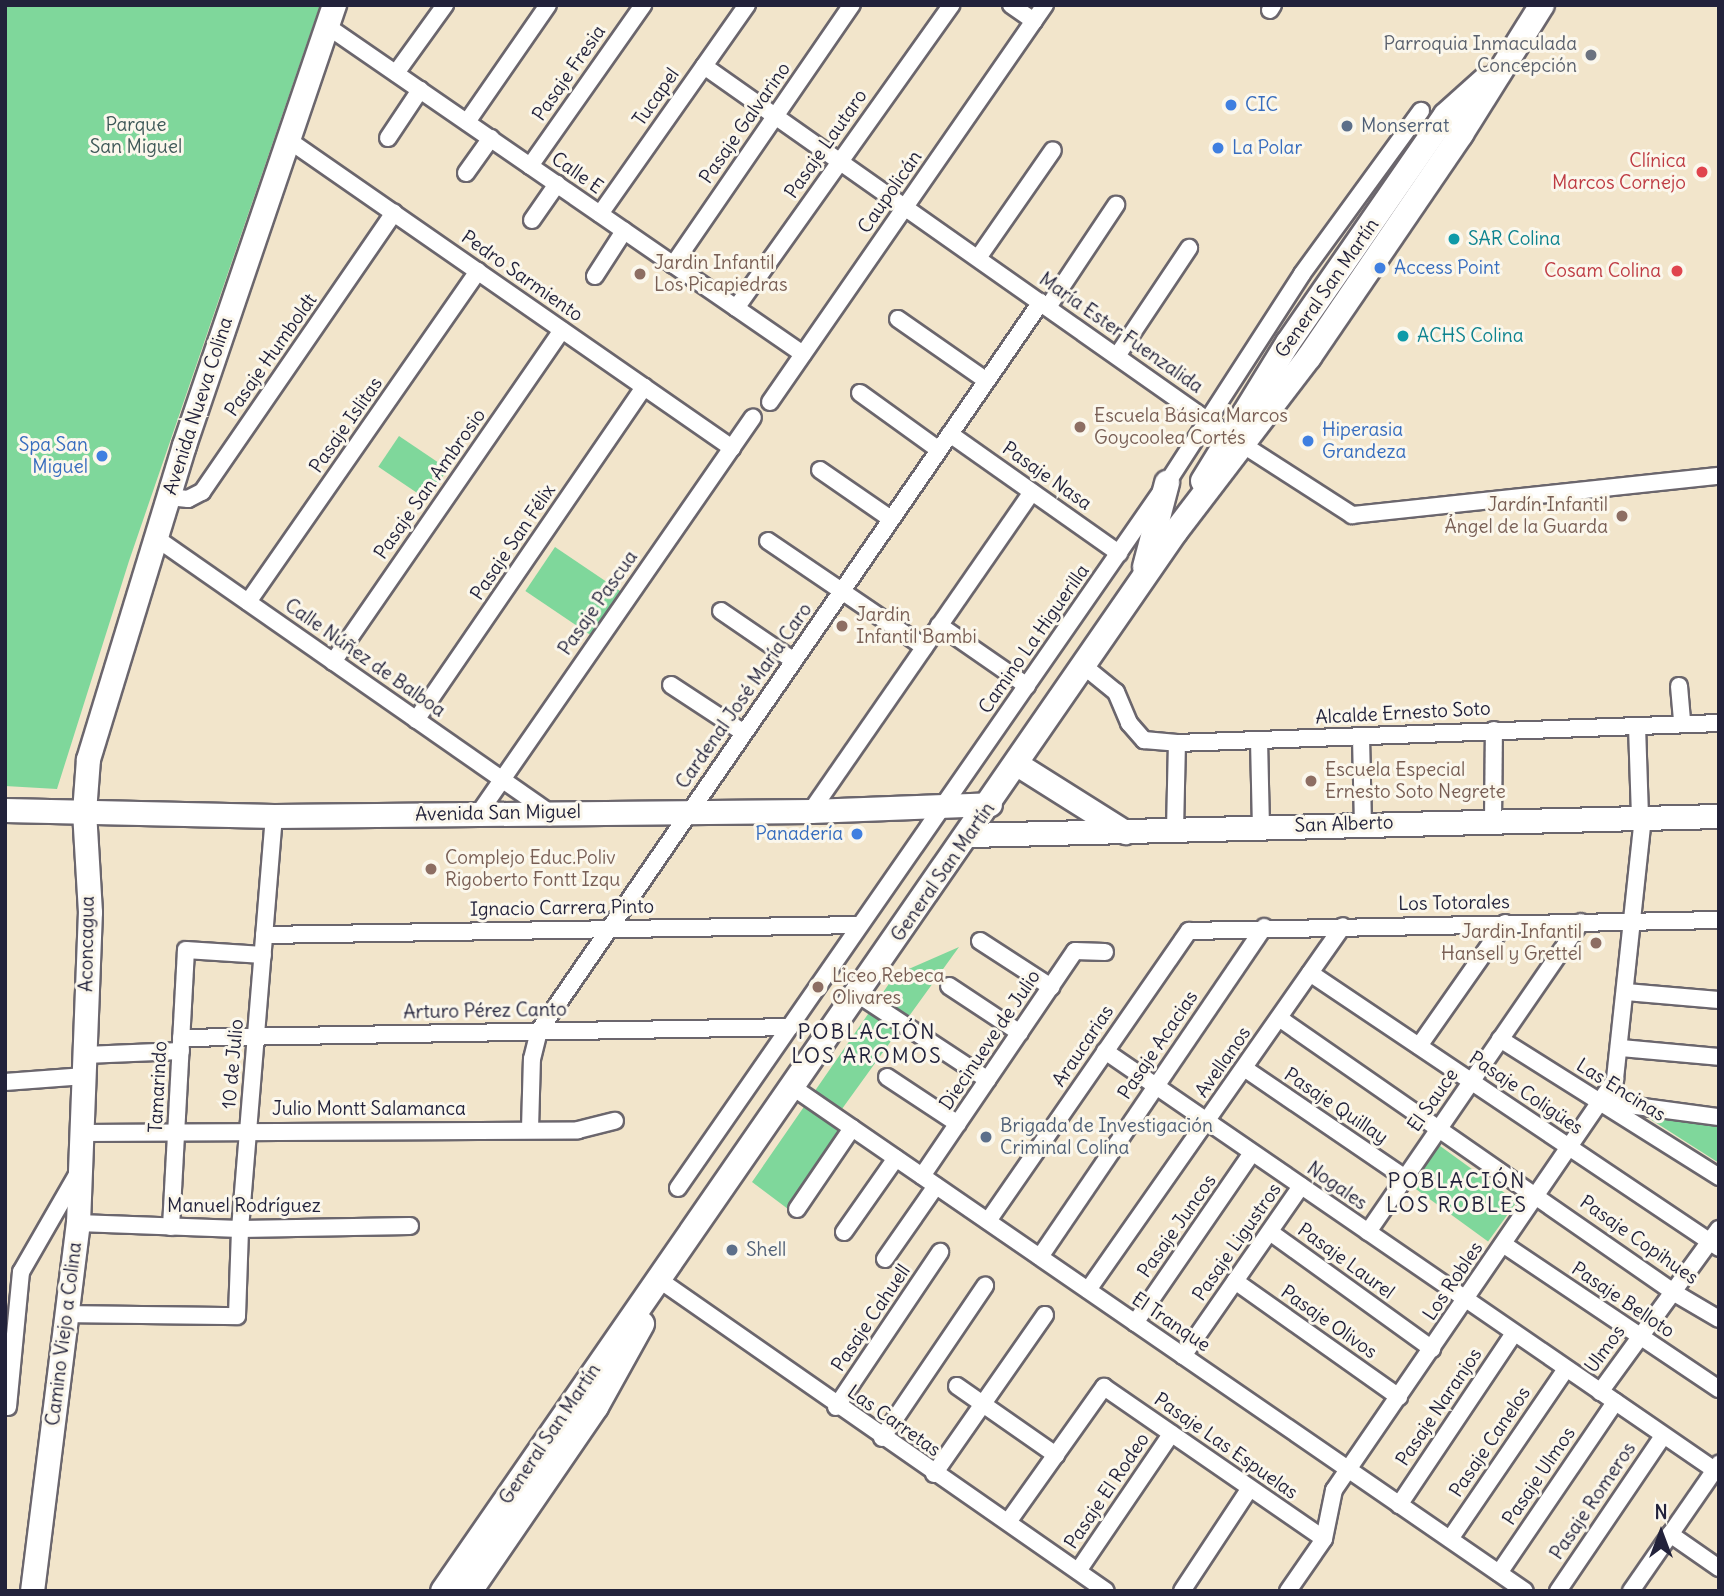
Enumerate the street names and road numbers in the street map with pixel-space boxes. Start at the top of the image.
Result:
street label: Pasaje Fresia [528,21,610,125]
street label: Pasaje Galvarino [695,58,795,188]
street label: Tucapel [628,64,684,130]
street label: Pasaje Lautaro [780,85,872,203]
street label: Caupolicán [853,146,927,238]
street label: Calle E [547,147,607,199]
street label: General San Martín [1270,214,1384,362]
street label: Pedro Sarmiento [457,226,587,326]
street label: María Ester Fuenzalida [1035,268,1207,398]
street label: Pasaje Humboldt [220,289,322,421]
street label: Avenida Nueva Colina [159,314,237,498]
street label: Pasaje Islitas [305,373,387,477]
street label: Pasaje San Ambrosio [369,404,491,564]
street label: Pasaje Nasa [998,437,1096,515]
street label: Pasaje San Félix [466,480,560,604]
street label: Pasaje Pascua [554,546,642,660]
street label: Camino La Higuerilla [974,560,1094,718]
street label: Calle Núñez de Balboa [280,594,450,722]
street label: Cardenal José María Caro [671,599,817,793]
street label: Alcalde Ernesto Soto [1315,697,1491,729]
street label: General San Martín [886,798,1000,946]
street label: Avenida San Miguel [415,800,581,826]
street label: San Alberto [1294,811,1394,837]
street label: Los Totorales [1398,891,1510,915]
street label: Ignacio Carrera Pinto [470,895,654,921]
street label: Aconcagua [75,896,99,992]
street label: Diecinueve de Julio [935,966,1045,1114]
street label: Pasaje Acacias [1113,986,1203,1104]
street label: Arturo Pérez Canto [403,998,567,1024]
street label: Araucarias [1047,1001,1119,1091]
street label: 10 de Julio [218,1018,248,1110]
street label: Avellanos [1190,1022,1256,1102]
street label: Tamarindo [144,1041,172,1133]
street label: Pasaje Coligües [1465,1047,1587,1139]
street label: Las Encinas [1572,1054,1670,1126]
street label: Pasaje Quillay [1280,1063,1392,1149]
street label: El Sauce [1403,1064,1463,1136]
street label: Julio Montt Salamanca [272,1098,466,1120]
street label: Nogales [1303,1157,1371,1215]
street label: Pasaje Juncos [1133,1170,1221,1282]
street label: Pasaje Ligustros [1188,1179,1286,1305]
street label: Pasaje Copihues [1575,1191,1703,1289]
street label: Manuel Rodríguez [167,1195,321,1217]
street label: Pasaje Laurel [1293,1218,1399,1304]
street label: Los Robles [1418,1237,1488,1325]
street label: Camino Viejo a Colina [41,1241,87,1427]
street label: Pasaje Belloto [1567,1257,1679,1343]
street label: Pasaje Cahuell [827,1260,915,1376]
street label: Pasaje Olivos [1277,1281,1381,1363]
street label: El Tranque [1127,1287,1215,1357]
street label: Ulmos [1580,1321,1630,1377]
street label: Pasaje Naranjos [1391,1344,1487,1470]
street label: General San Martín [494,1359,606,1509]
street label: Las Carretas [843,1381,945,1461]
street label: Pasaje Canelos [1445,1382,1535,1502]
street label: Pasaje Las Espuelas [1150,1388,1302,1504]
street label: Pasaje Ulmos [1498,1423,1580,1529]
street label: Pasaje El Rodeo [1060,1429,1154,1553]
street label: Pasaje Romeros [1545,1438,1641,1564]

